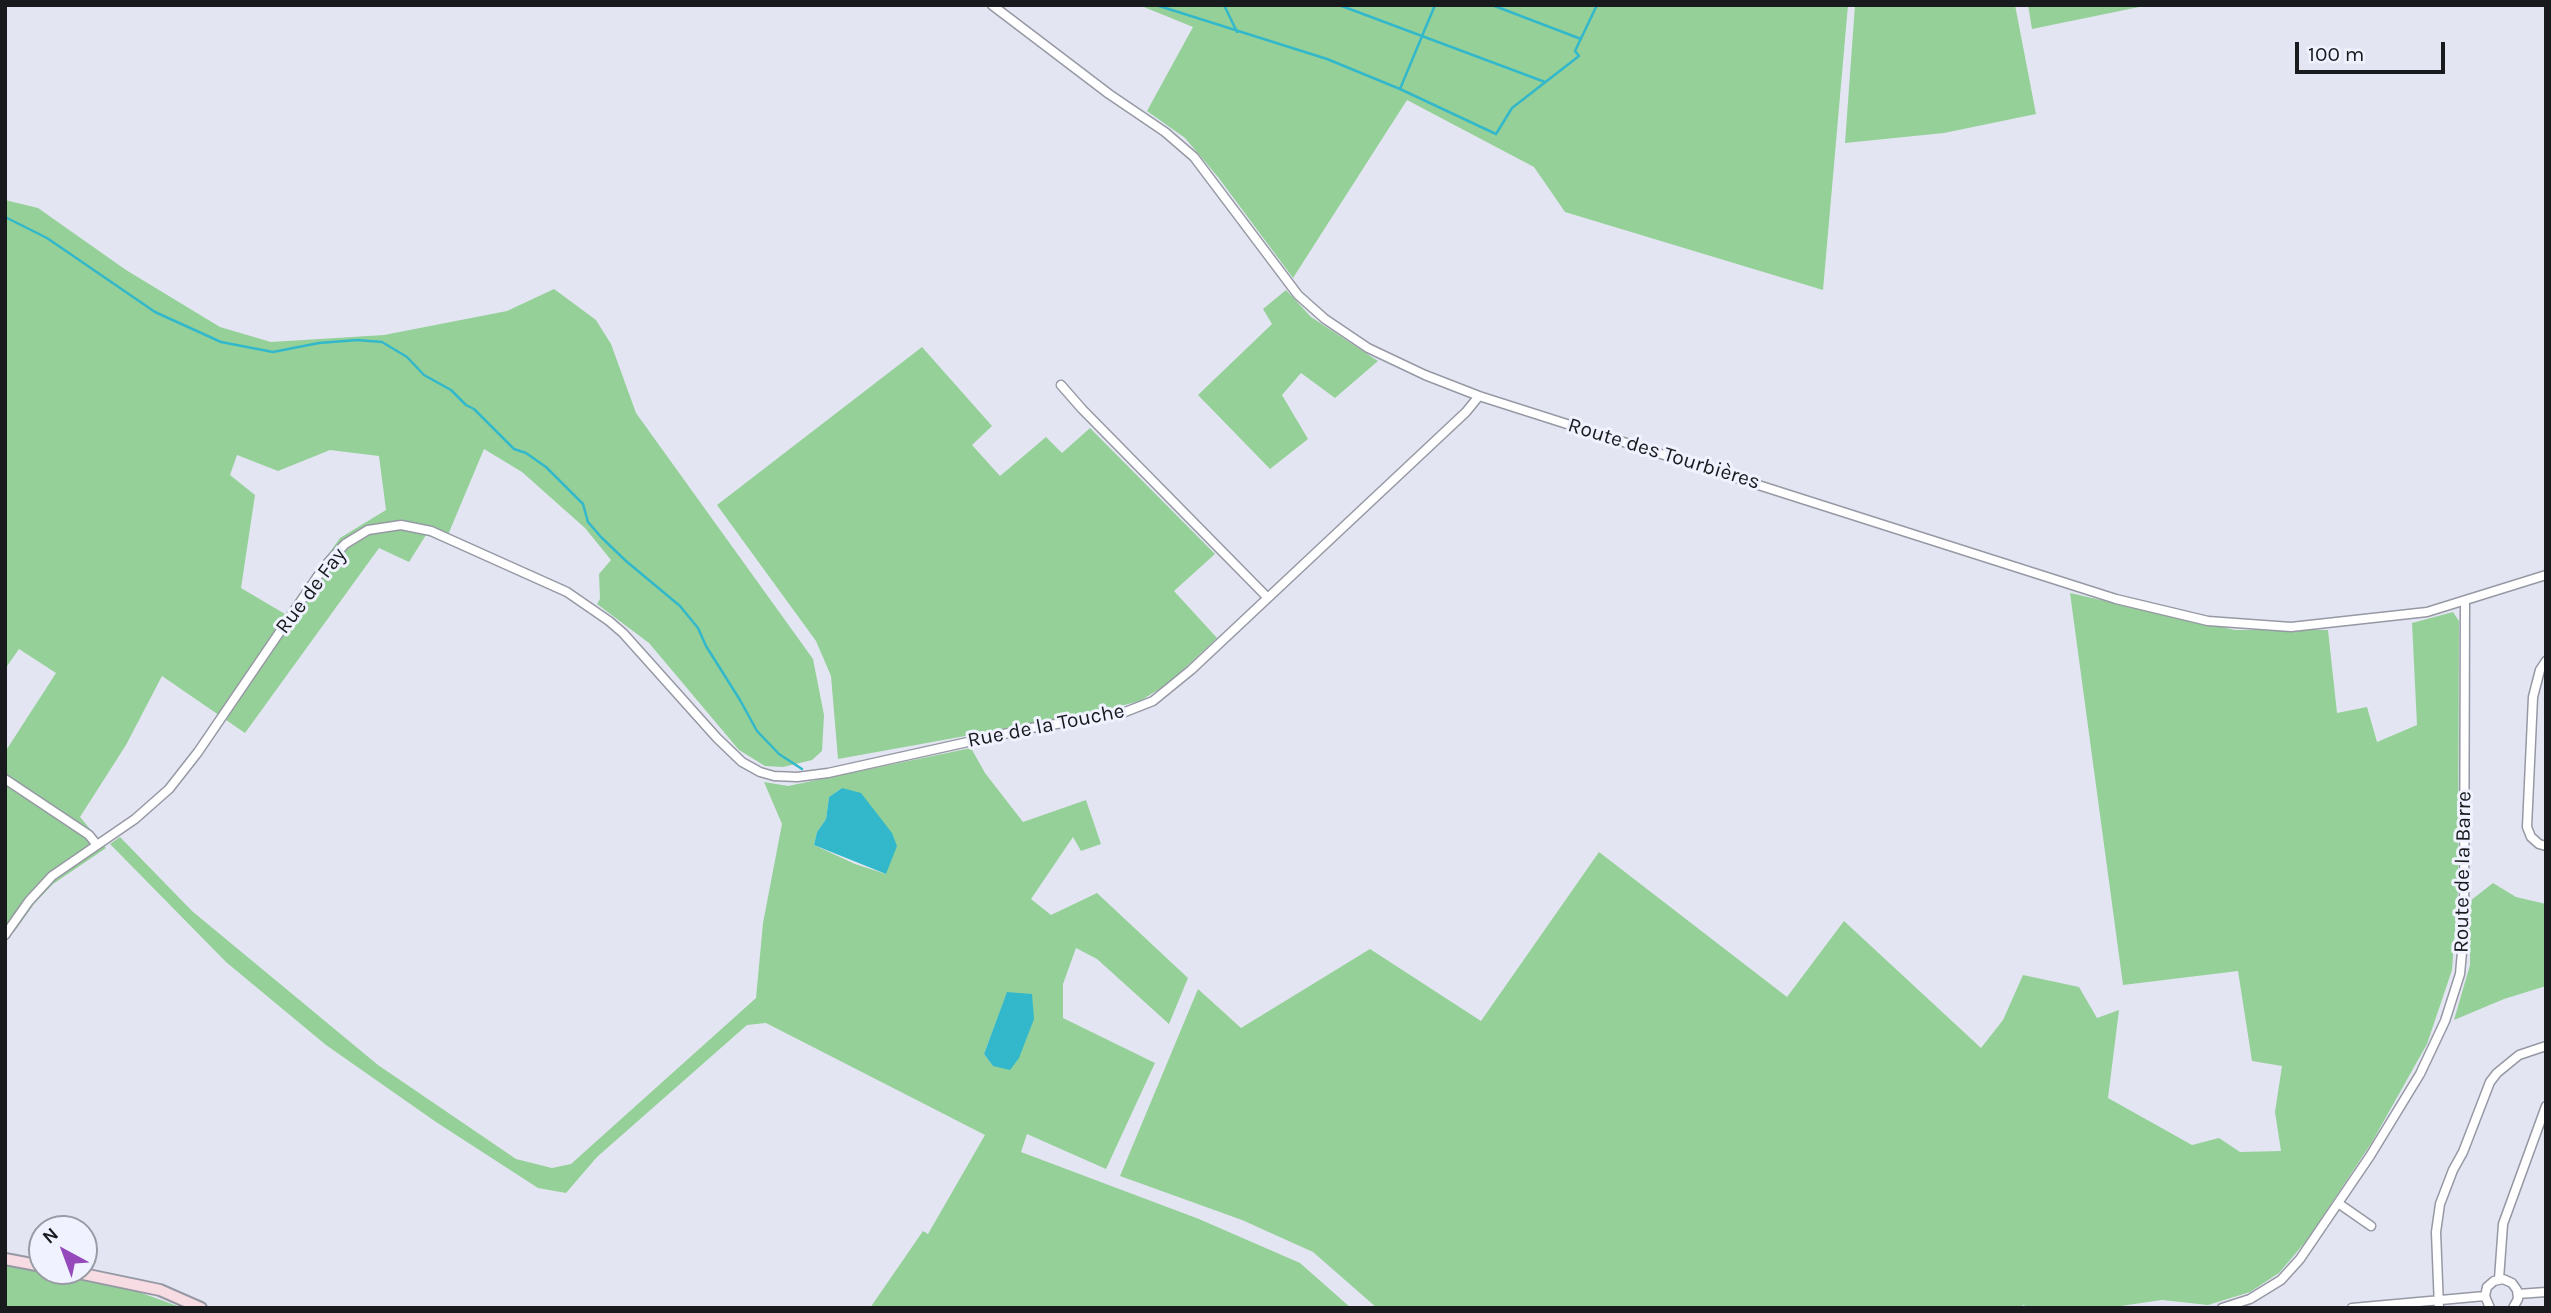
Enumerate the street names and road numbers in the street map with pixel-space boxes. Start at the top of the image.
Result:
street label: Route des Tourbières [1565,413,1763,495]
street label: Rue de Fay [270,543,352,639]
street label: Rue de la Touche [965,698,1127,754]
street label: Route de la Barre [2449,791,2477,953]

